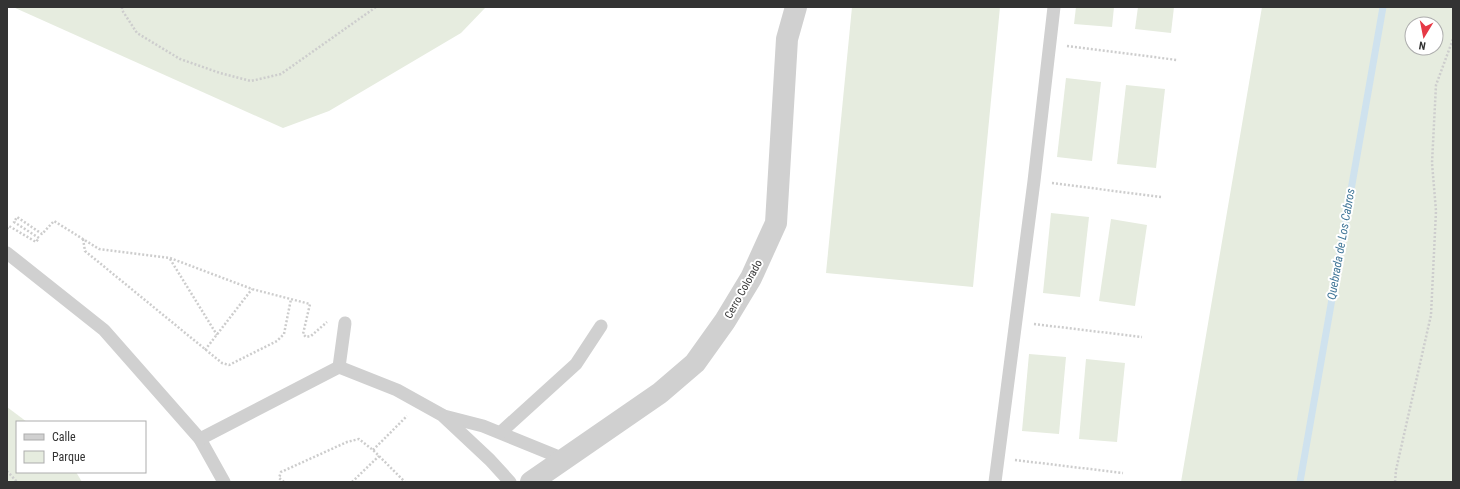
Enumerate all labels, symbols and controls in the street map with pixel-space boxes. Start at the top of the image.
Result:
north arrow [1404,16,1444,56]
text: N [1418,38,1427,52]
water label: Quebrada de Los Cabros [1324,187,1358,301]
street label: Cerro Colorado [722,257,765,321]
legend [16,421,146,473]
text: Calle [52,430,76,444]
text: Parque [52,450,86,464]

